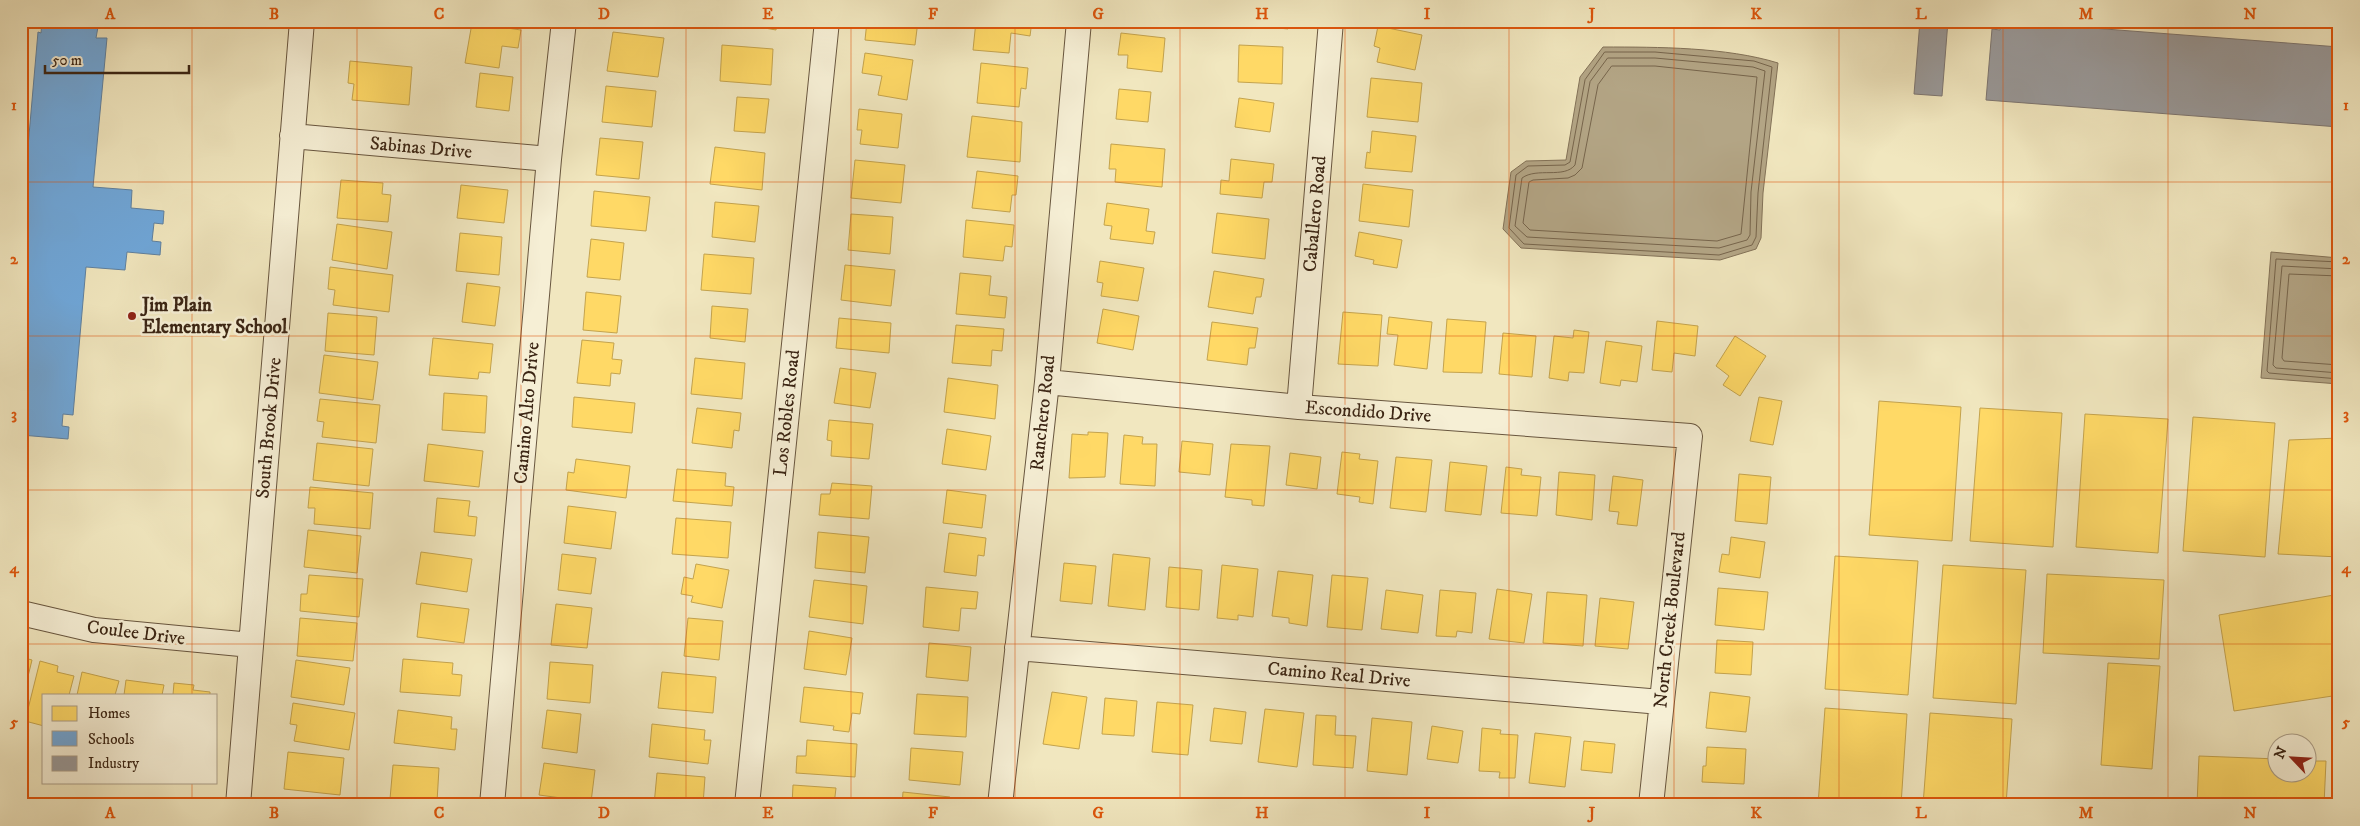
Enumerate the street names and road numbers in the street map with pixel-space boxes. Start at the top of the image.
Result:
street label: Sabinas Drive [369,132,473,164]
street label: Caballero Road [1298,154,1332,273]
street label: Camino Alto Drive [509,341,545,485]
street label: Los Robles Road [769,348,805,477]
street label: Ranchero Road [1025,353,1061,472]
street label: South Brook Drive [251,356,287,500]
street label: Escondido Drive [1304,396,1432,428]
street label: North Creek Boulevard [1649,530,1691,709]
street label: Coulee Drive [86,616,187,650]
street label: Camino Real Drive [1266,657,1412,693]

